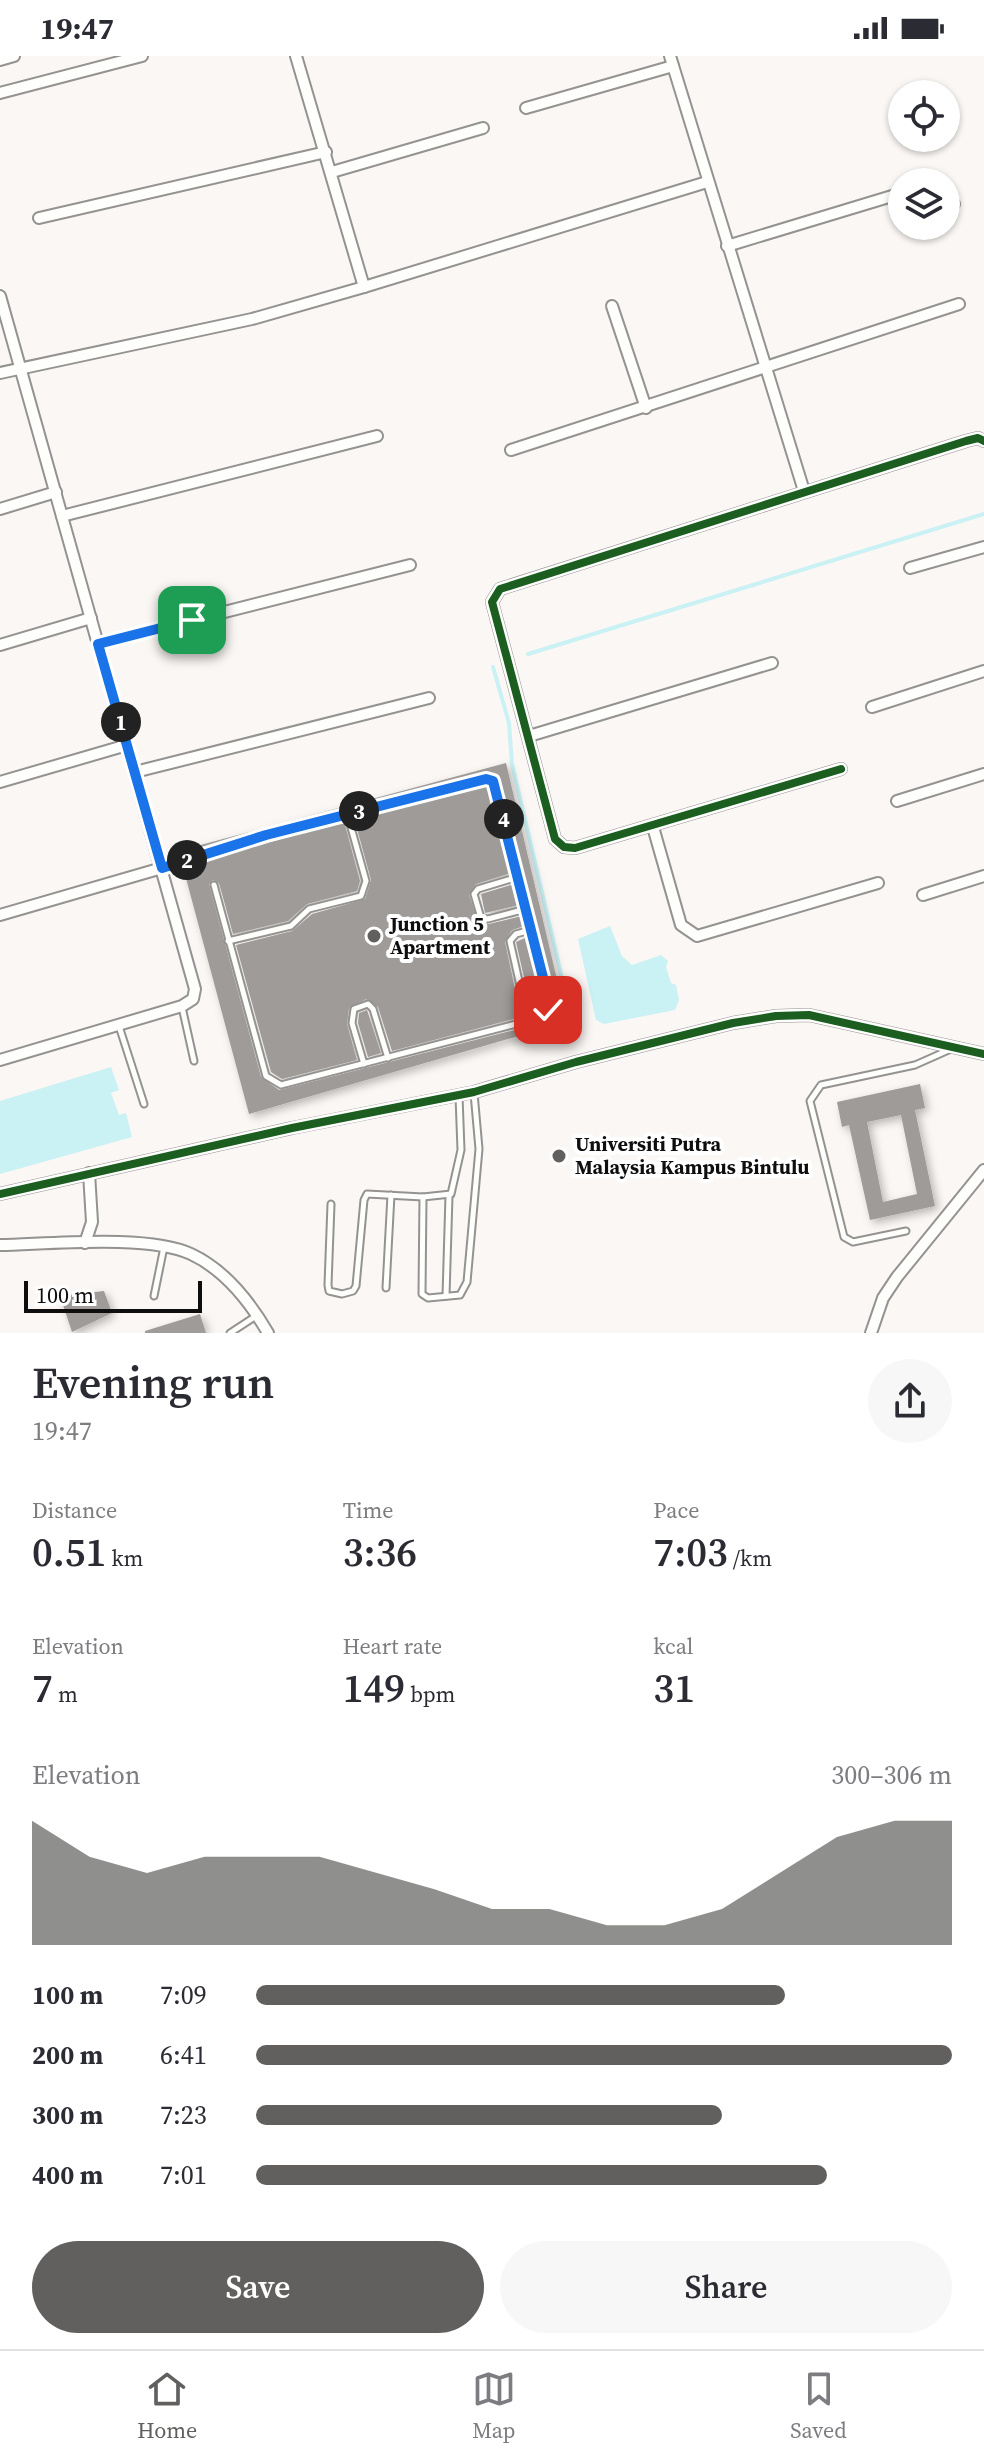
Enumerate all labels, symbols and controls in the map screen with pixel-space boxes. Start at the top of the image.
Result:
text: 19:47 [40,8,114,49]
map controls [888,80,960,240]
button: locate [888,80,960,152]
button: layers [888,168,960,240]
pin [158,586,226,654]
icon: arrive [170,598,214,642]
pin: 1 [101,702,141,742]
text: 1 [115,707,127,737]
pin: 3 [339,791,379,831]
text: 3 [353,796,365,826]
pin: 4 [484,799,524,839]
text: 4 [498,804,510,834]
pin: 2 [167,840,207,880]
text: 2 [181,845,193,875]
place label: Junction 5 Apartment [388,910,491,961]
marker: Junction 5 Apartment [365,927,383,945]
pin [514,976,582,1044]
icon: check [526,988,570,1032]
place label: Universiti Putra Malaysia Kampus Bintulu [575,1130,809,1181]
marker: Universiti Putra Malaysia Kampus Bintulu [550,1147,568,1165]
scale bar [24,1277,202,1313]
text: 100 m [36,1280,94,1310]
text: Evening run [32,1352,274,1413]
button: share [868,1359,952,1443]
text: 19:47 [32,1413,92,1449]
text: Distance [32,1495,117,1525]
text: Time [343,1495,394,1525]
text: Pace [653,1495,699,1525]
text: 0.51 [32,1525,106,1579]
text: 3:36 [343,1525,417,1579]
text: 7:03 [653,1525,728,1579]
text: km [106,1543,143,1573]
text: /km [728,1543,772,1573]
text: Elevation [32,1631,124,1661]
text: Heart rate [343,1631,442,1661]
text: kcal [653,1631,693,1661]
text: 7 [32,1661,53,1715]
text: 149 [343,1661,405,1715]
text: 31 [653,1661,695,1715]
text: m [53,1679,78,1709]
text: bpm [405,1679,455,1709]
text: Elevation [32,1757,141,1793]
text: 300–306 m [831,1757,952,1793]
text: 100 m [32,1977,103,2013]
text: 7:09 [160,1977,207,2013]
text: 200 m [32,2037,103,2073]
text: 6:41 [160,2037,207,2073]
text: 300 m [32,2097,103,2133]
text: 7:23 [160,2097,207,2133]
text: 400 m [32,2157,103,2193]
text: 7:01 [160,2157,207,2193]
button: Save [32,2241,484,2333]
button: Share [500,2241,952,2333]
tab: Home [137,2367,197,2445]
tab: Map [472,2367,516,2445]
tab: Saved [790,2367,847,2445]

